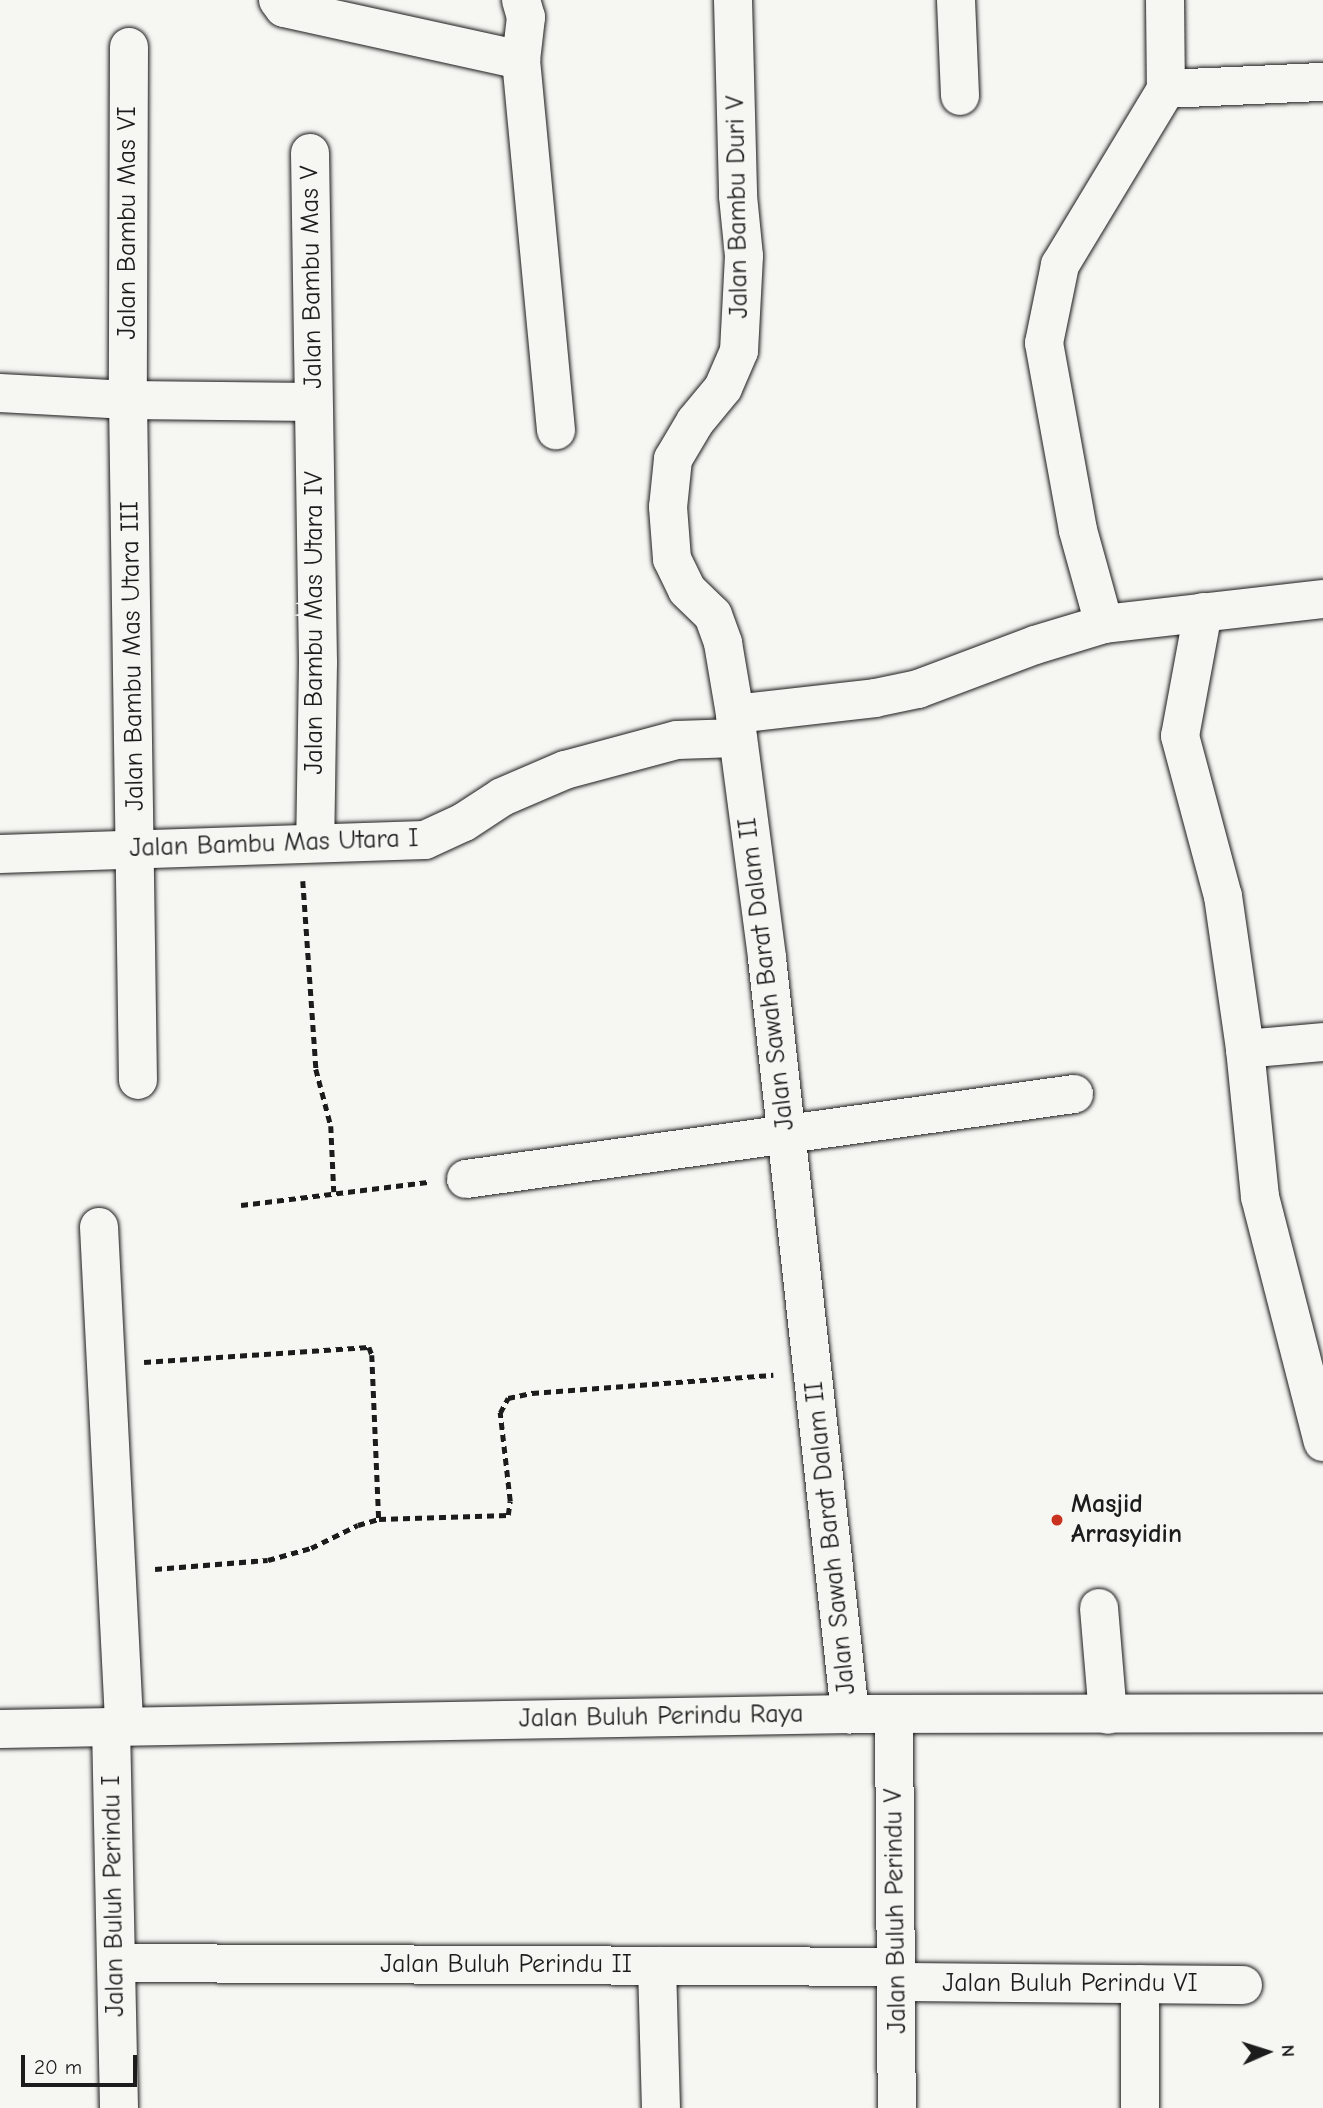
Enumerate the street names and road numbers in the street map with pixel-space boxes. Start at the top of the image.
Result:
street label: Jalan Bambu Duri V [720,95,756,319]
street label: Jalan Bambu Mas VI [112,106,144,340]
street label: Jalan Bambu Mas V [294,165,330,389]
street label: Jalan Bambu Mas Utara IV [299,471,331,775]
street label: Jalan Bambu Mas Utara III [115,501,151,811]
street label: Jalan Sawah Barat Dalam II [732,816,802,1132]
street label: Jalan Bambu Mas Utara I [129,823,419,865]
street label: Jalan Sawah Barat Dalam II [799,1380,863,1696]
street label: Jalan Buluh Perindu Raya [518,1699,804,1735]
street label: Jalan Buluh Perindu I [96,1775,132,2017]
street label: Jalan Buluh Perindu V [878,1788,914,2034]
street label: Jalan Buluh Perindu II [380,1949,632,1981]
street label: Jalan Buluh Perindu VI [942,1968,1198,2000]

